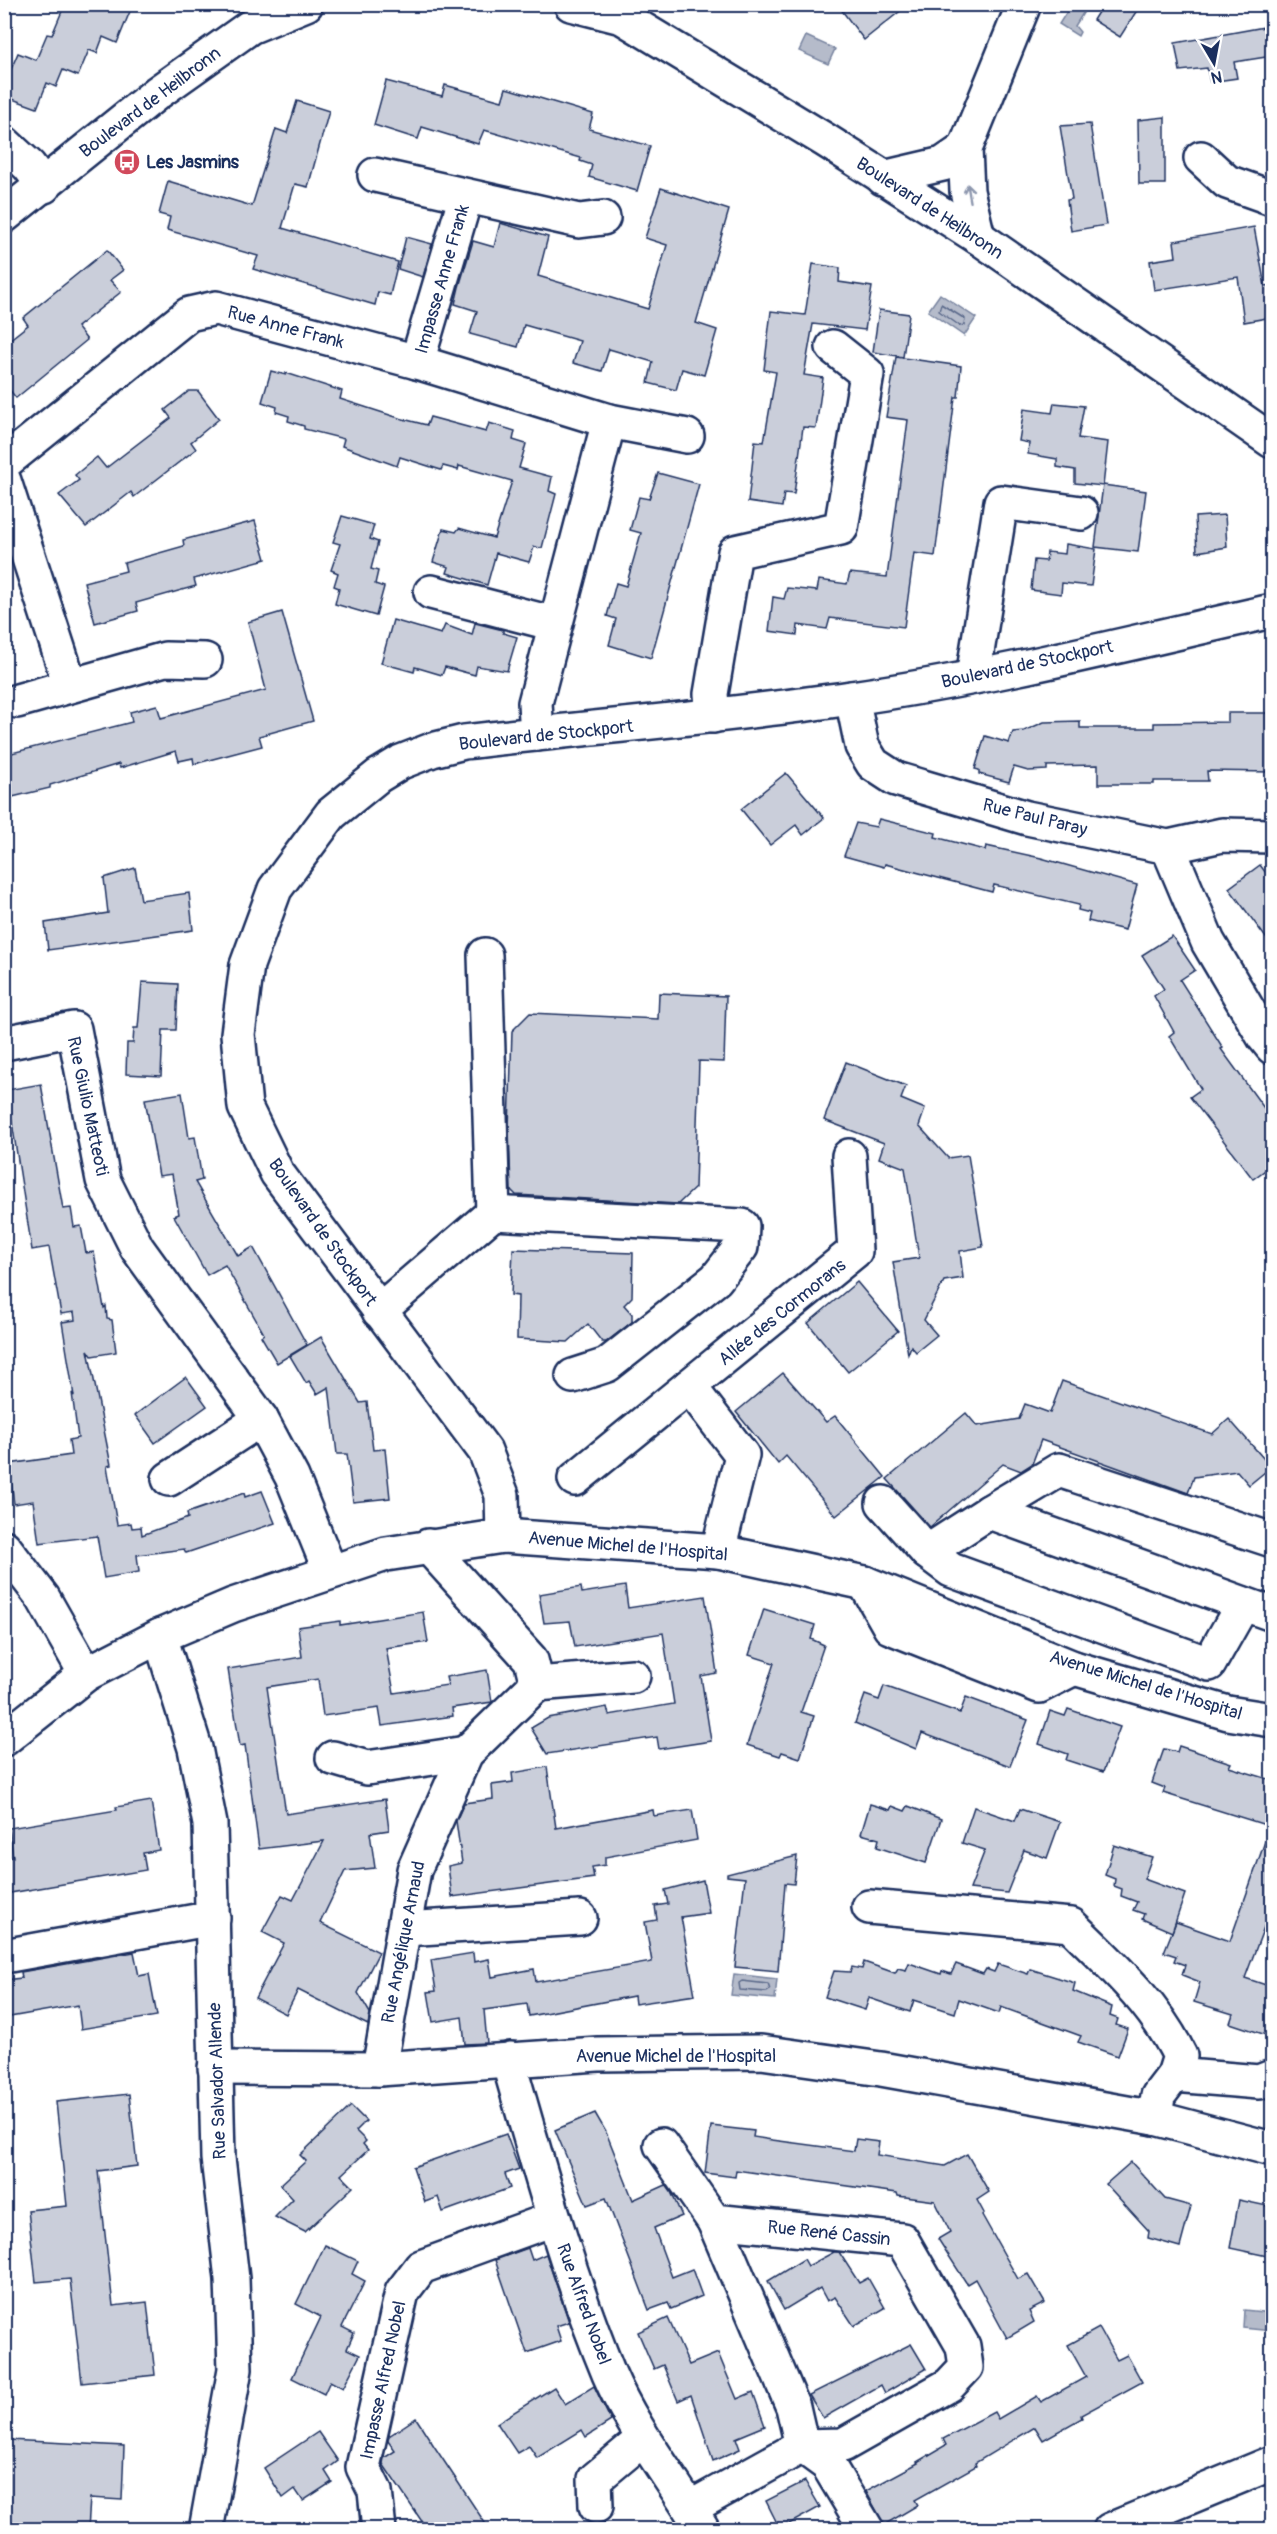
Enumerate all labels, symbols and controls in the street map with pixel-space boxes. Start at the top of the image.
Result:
north arrow [1184,33,1244,93]
street label: Boulevard de Heilbronn [75,42,225,163]
text: N [1209,66,1223,88]
bus stop icon: Les Jasmins [112,147,142,177]
place label: Les Jasmins [146,151,240,174]
street label: Boulevard de Heilbronn [852,152,1008,265]
one-way arrow [963,184,974,204]
street label: Impasse Anne Frank [410,201,475,357]
street label: Rue Anne Frank [225,301,347,354]
street label: Boulevard de Stockport [939,635,1116,694]
street label: Boulevard de Stockport [458,715,635,756]
street label: Rue Paul Paray [980,793,1090,842]
street label: Rue Giulio Matteoti [62,1034,114,1178]
street label: Boulevard de Stockport [263,1154,383,1311]
street label: Allée des Cormorans [714,1254,851,1371]
street label: Avenue Michel de l'Hospital [527,1526,729,1567]
street label: Avenue Michel de l'Hospital [1047,1645,1245,1726]
street label: Rue Angélique Arnaud [376,1859,430,2025]
street label: Rue Salvador Allende [203,2002,232,2160]
street label: Avenue Michel de l'Hospital [576,2045,776,2068]
street label: Rue René Cassin [766,2216,892,2251]
street label: Rue Alfred Nobel [551,2241,616,2368]
street label: Impasse Alfred Nobel [355,2299,412,2462]

